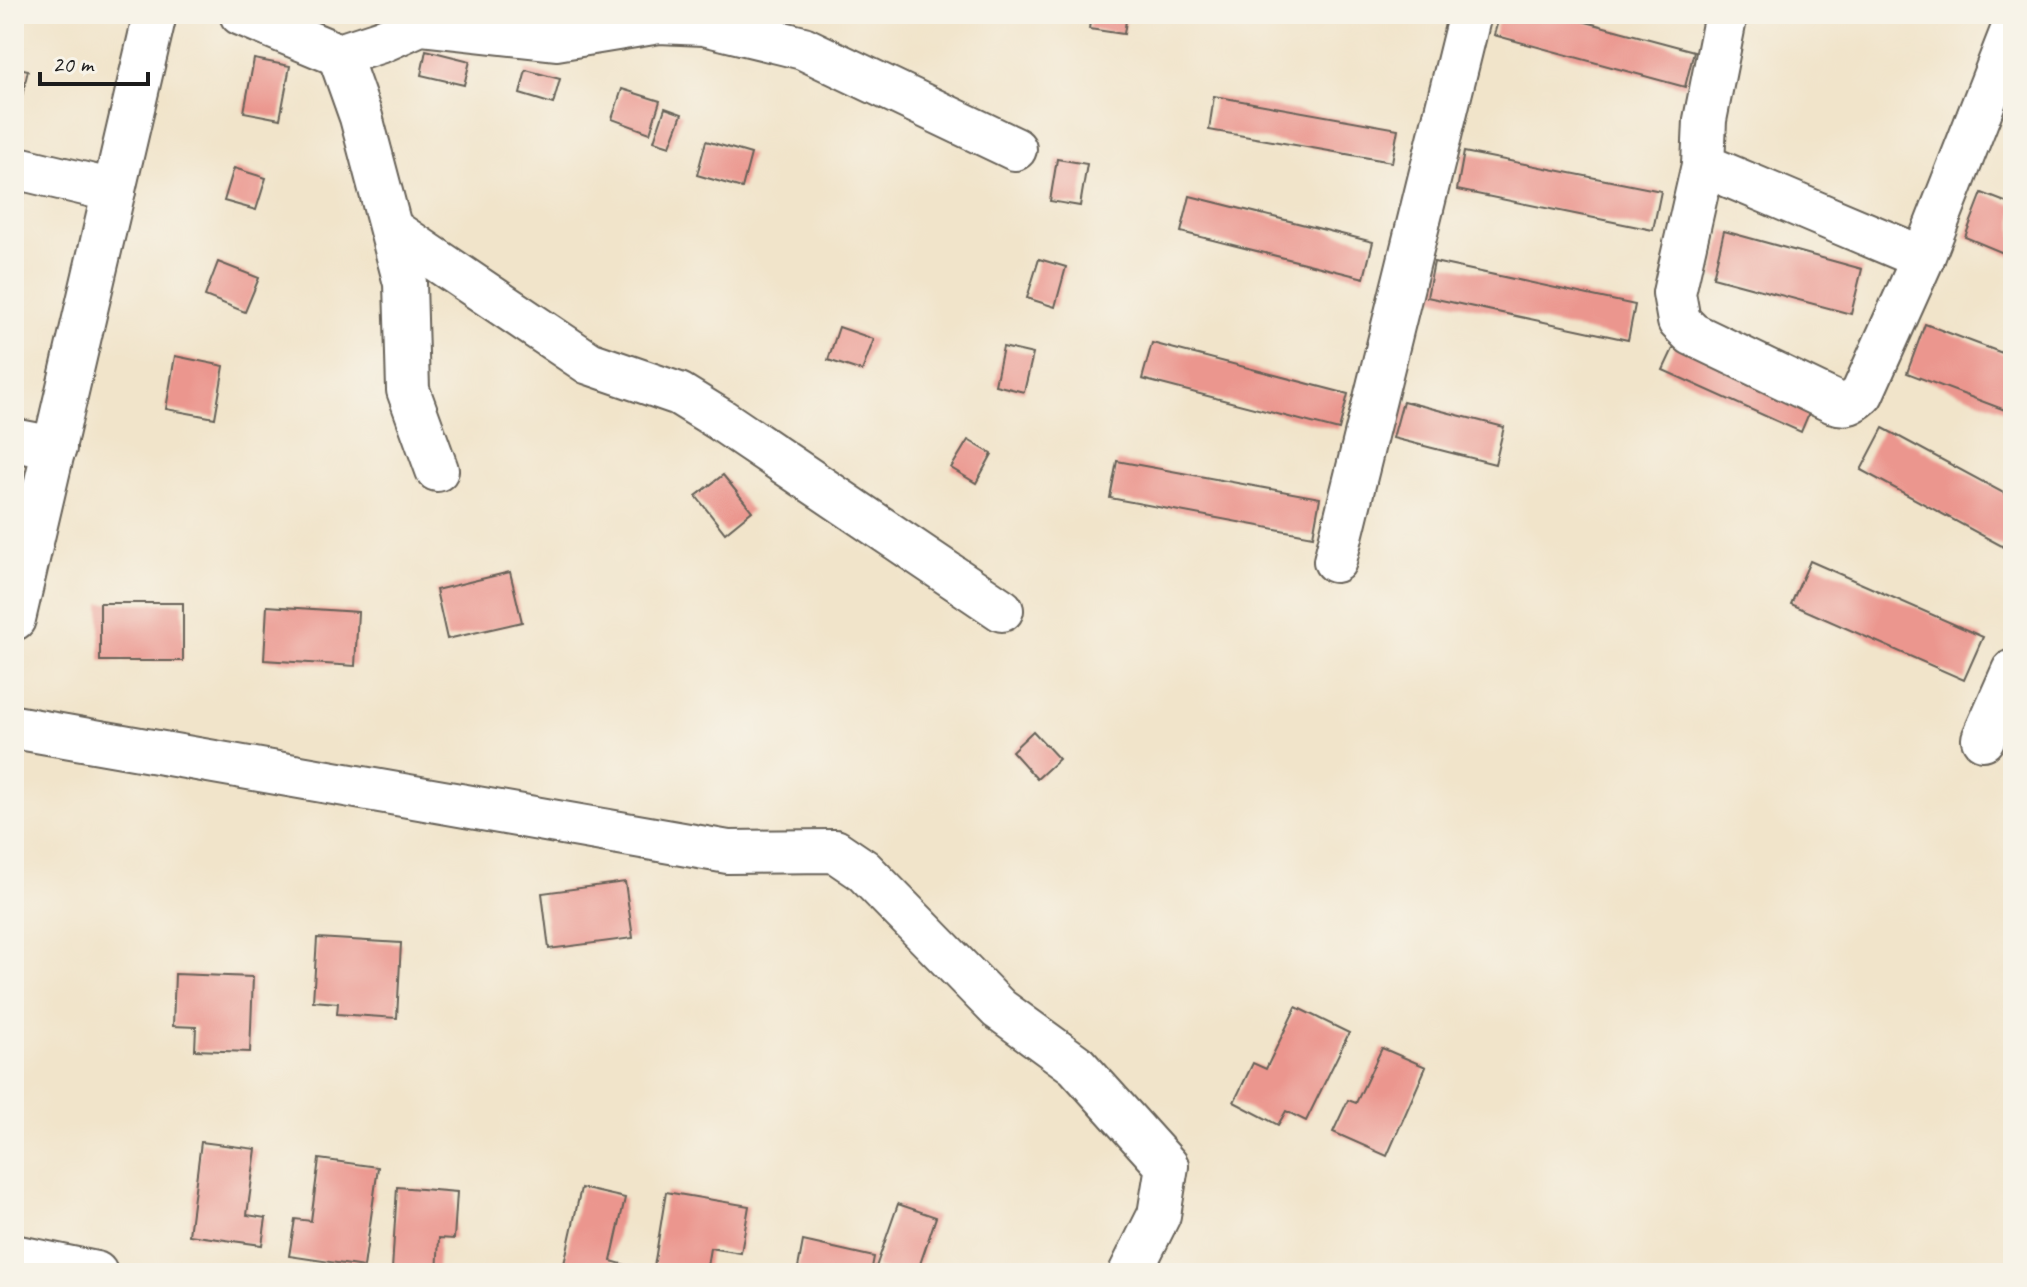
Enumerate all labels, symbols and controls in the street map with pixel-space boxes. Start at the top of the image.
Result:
scale bar [40,36,148,86]
text: 20 m [52,49,95,79]

